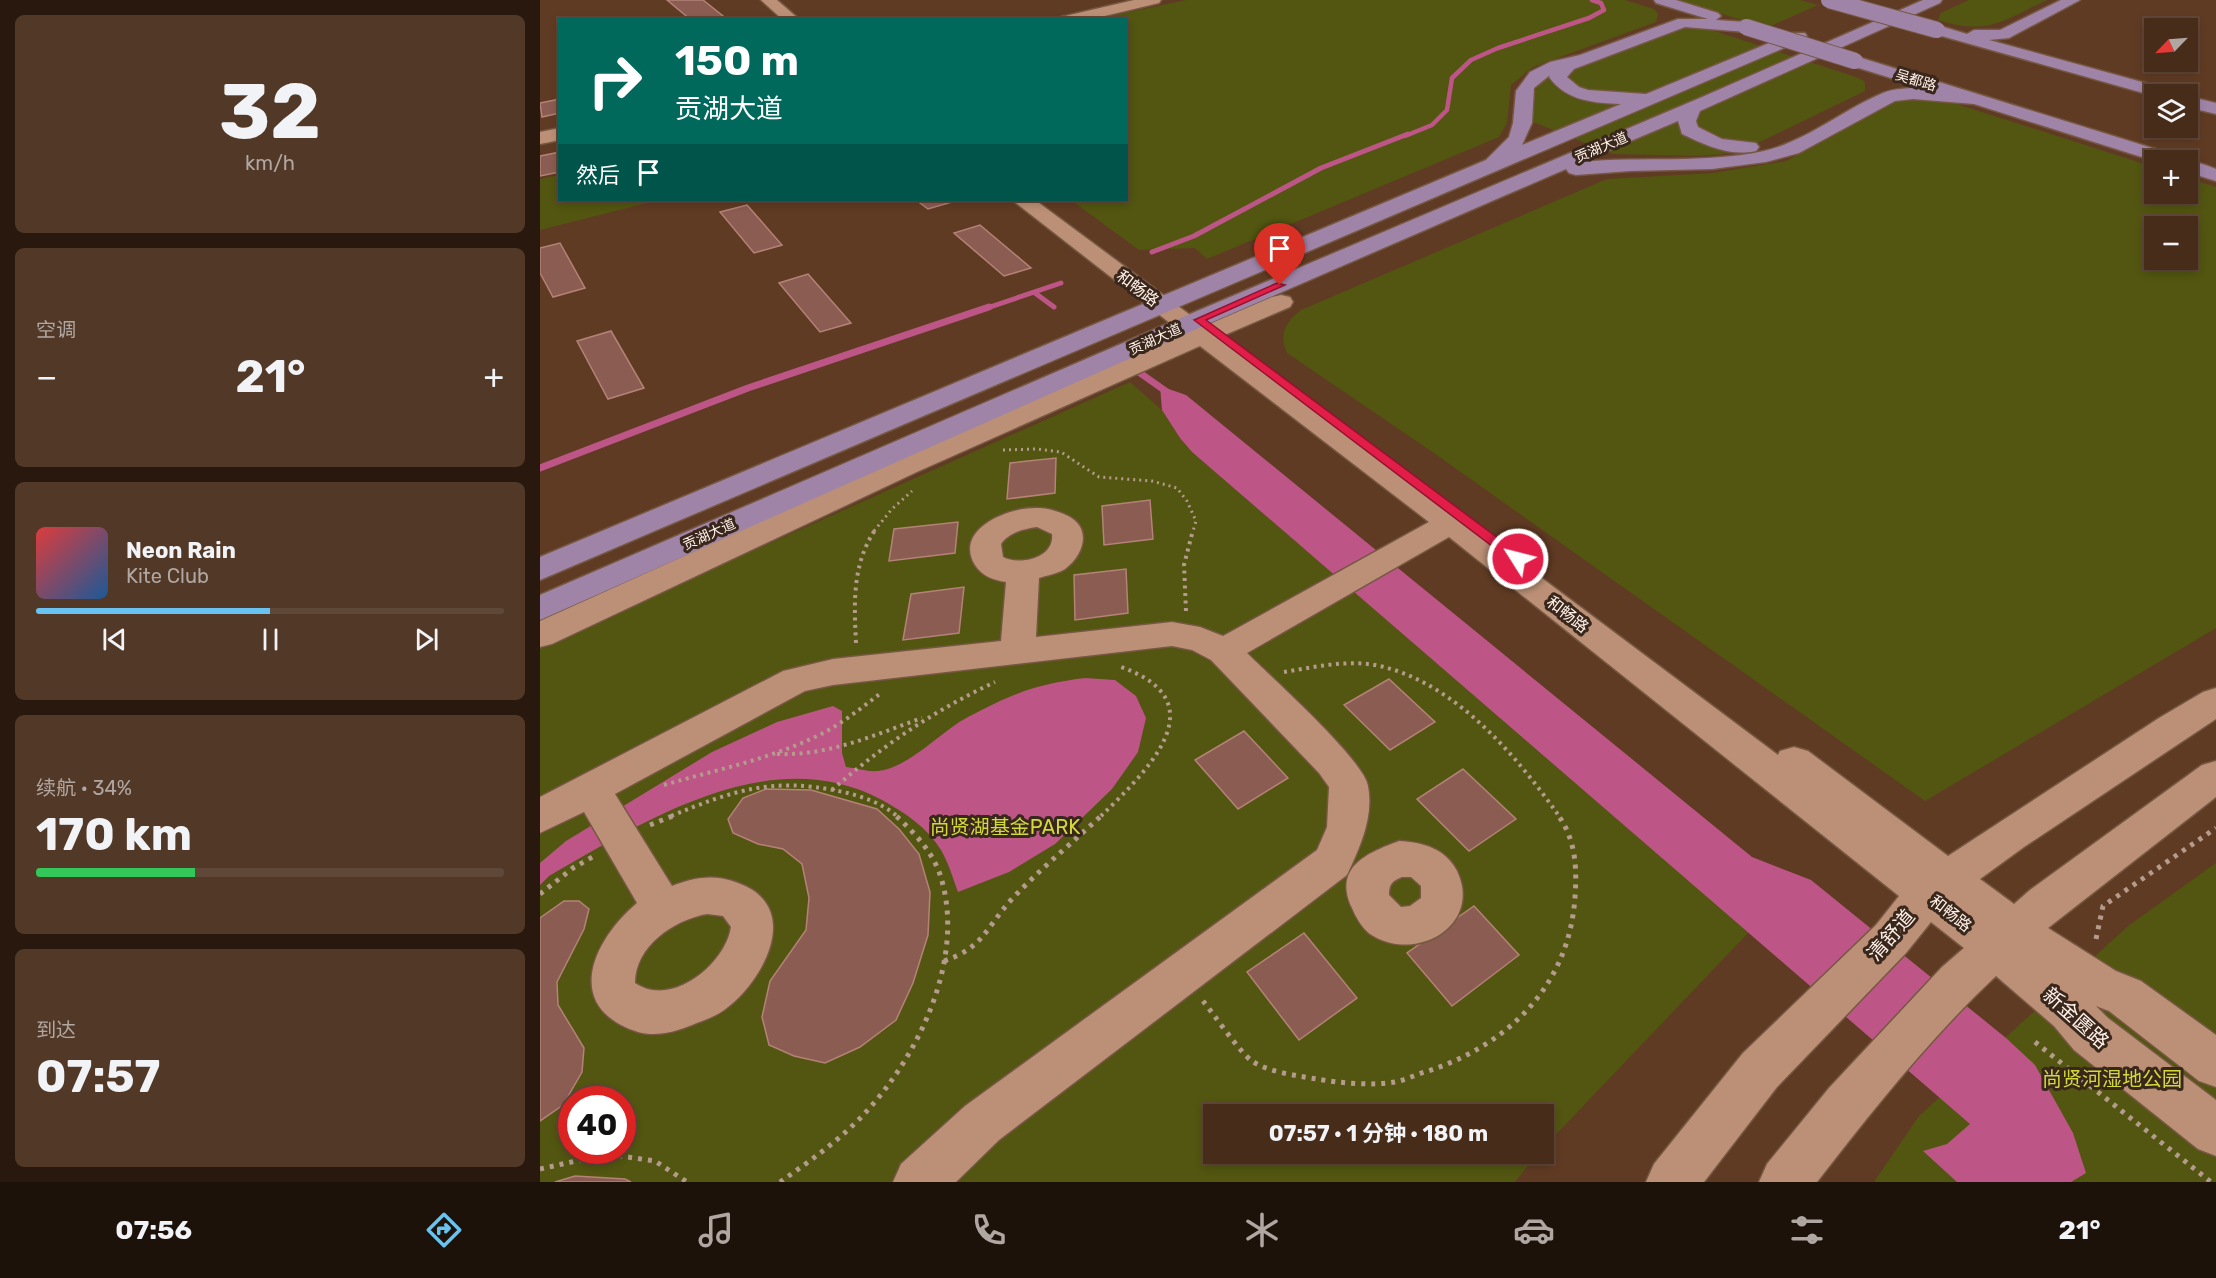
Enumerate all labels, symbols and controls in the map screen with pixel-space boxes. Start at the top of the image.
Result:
north arrow [2144,18,2198,72]
map controls [2144,18,2198,270]
text: 150 m [675,36,799,86]
icon: right [576,42,654,120]
text: 32 [219,65,321,158]
street label: 吴都路 [1893,66,1938,95]
button: layers [2144,84,2198,138]
text: 贡湖大道 [675,93,783,125]
street label: 贡湖大道 [1572,129,1630,166]
button: + [2144,150,2198,204]
text: km/h [245,151,295,175]
icon: arrive [632,156,665,189]
text: 然后 [576,162,620,189]
button: − [2144,216,2198,270]
pin [1254,223,1305,285]
icon: arrive [1263,232,1296,265]
street label: 和畅路 [1113,266,1163,310]
text: 空调 [36,318,76,342]
street label: 贡湖大道 [1126,320,1184,359]
text: 21° [235,350,306,403]
text: − [36,357,57,396]
text: + [483,357,504,396]
street label: 贡湖大道 [680,515,738,554]
position arrow [1486,527,1550,591]
text: Neon Rain [126,537,236,564]
text: Kite Club [126,564,209,588]
street label: 和畅路 [1543,592,1592,637]
icon: previous [98,623,131,656]
icon: pause [254,623,287,656]
icon: next [410,623,443,656]
text: 续航 · 34% [36,776,132,800]
text: 170 km [36,808,192,861]
park label: 尚贤湖基金PARK [930,815,1080,839]
street label: 和畅路 [1926,891,1975,936]
street label: 清舒道 [1862,904,1920,966]
street label: 新金匮路 [2038,982,2114,1054]
text: 到达 [36,1018,76,1042]
text: 07:57 [36,1050,160,1103]
park label: 尚贤河湿地公园 [2042,1067,2182,1091]
speed limit sign: 40 [558,1086,636,1164]
text: 07:57 · 1 分钟 · 180 m [1269,1120,1488,1147]
icon: directions [423,1209,465,1251]
icon: music [695,1209,737,1251]
icon: phone [968,1209,1010,1251]
icon: climate [1241,1209,1283,1251]
icon: car [1513,1209,1555,1251]
icon: filters [1786,1209,1828,1251]
text: 07:56 [115,1214,192,1246]
text: 21° [2059,1214,2101,1246]

